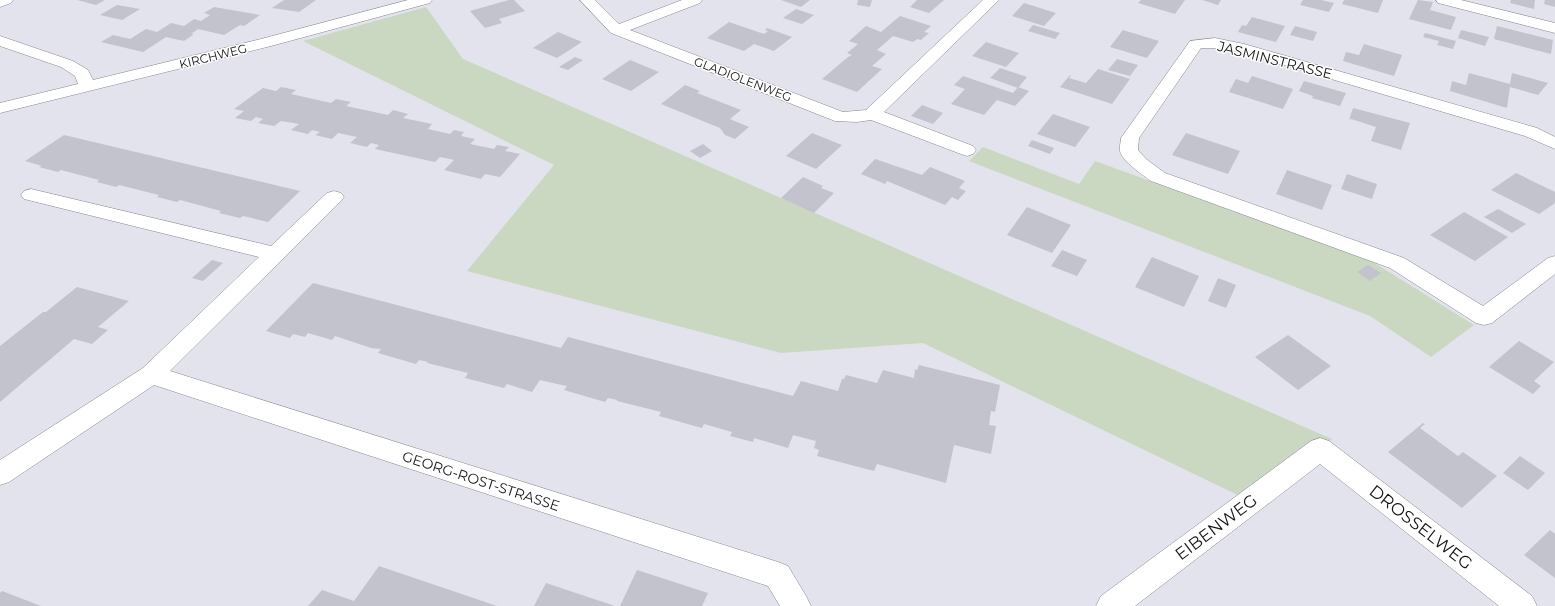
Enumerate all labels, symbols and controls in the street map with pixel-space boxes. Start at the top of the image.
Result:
street label: JASMINSTRASSE [1215,37,1334,83]
street label: KIRCHWEG [178,40,248,72]
street label: GLADIOLENWEG [692,53,794,105]
street label: GEORG-ROST-STRASSE [400,447,562,515]
street label: DROSSELWEG [1366,481,1476,573]
street label: EIBENWEG [1171,490,1261,564]

